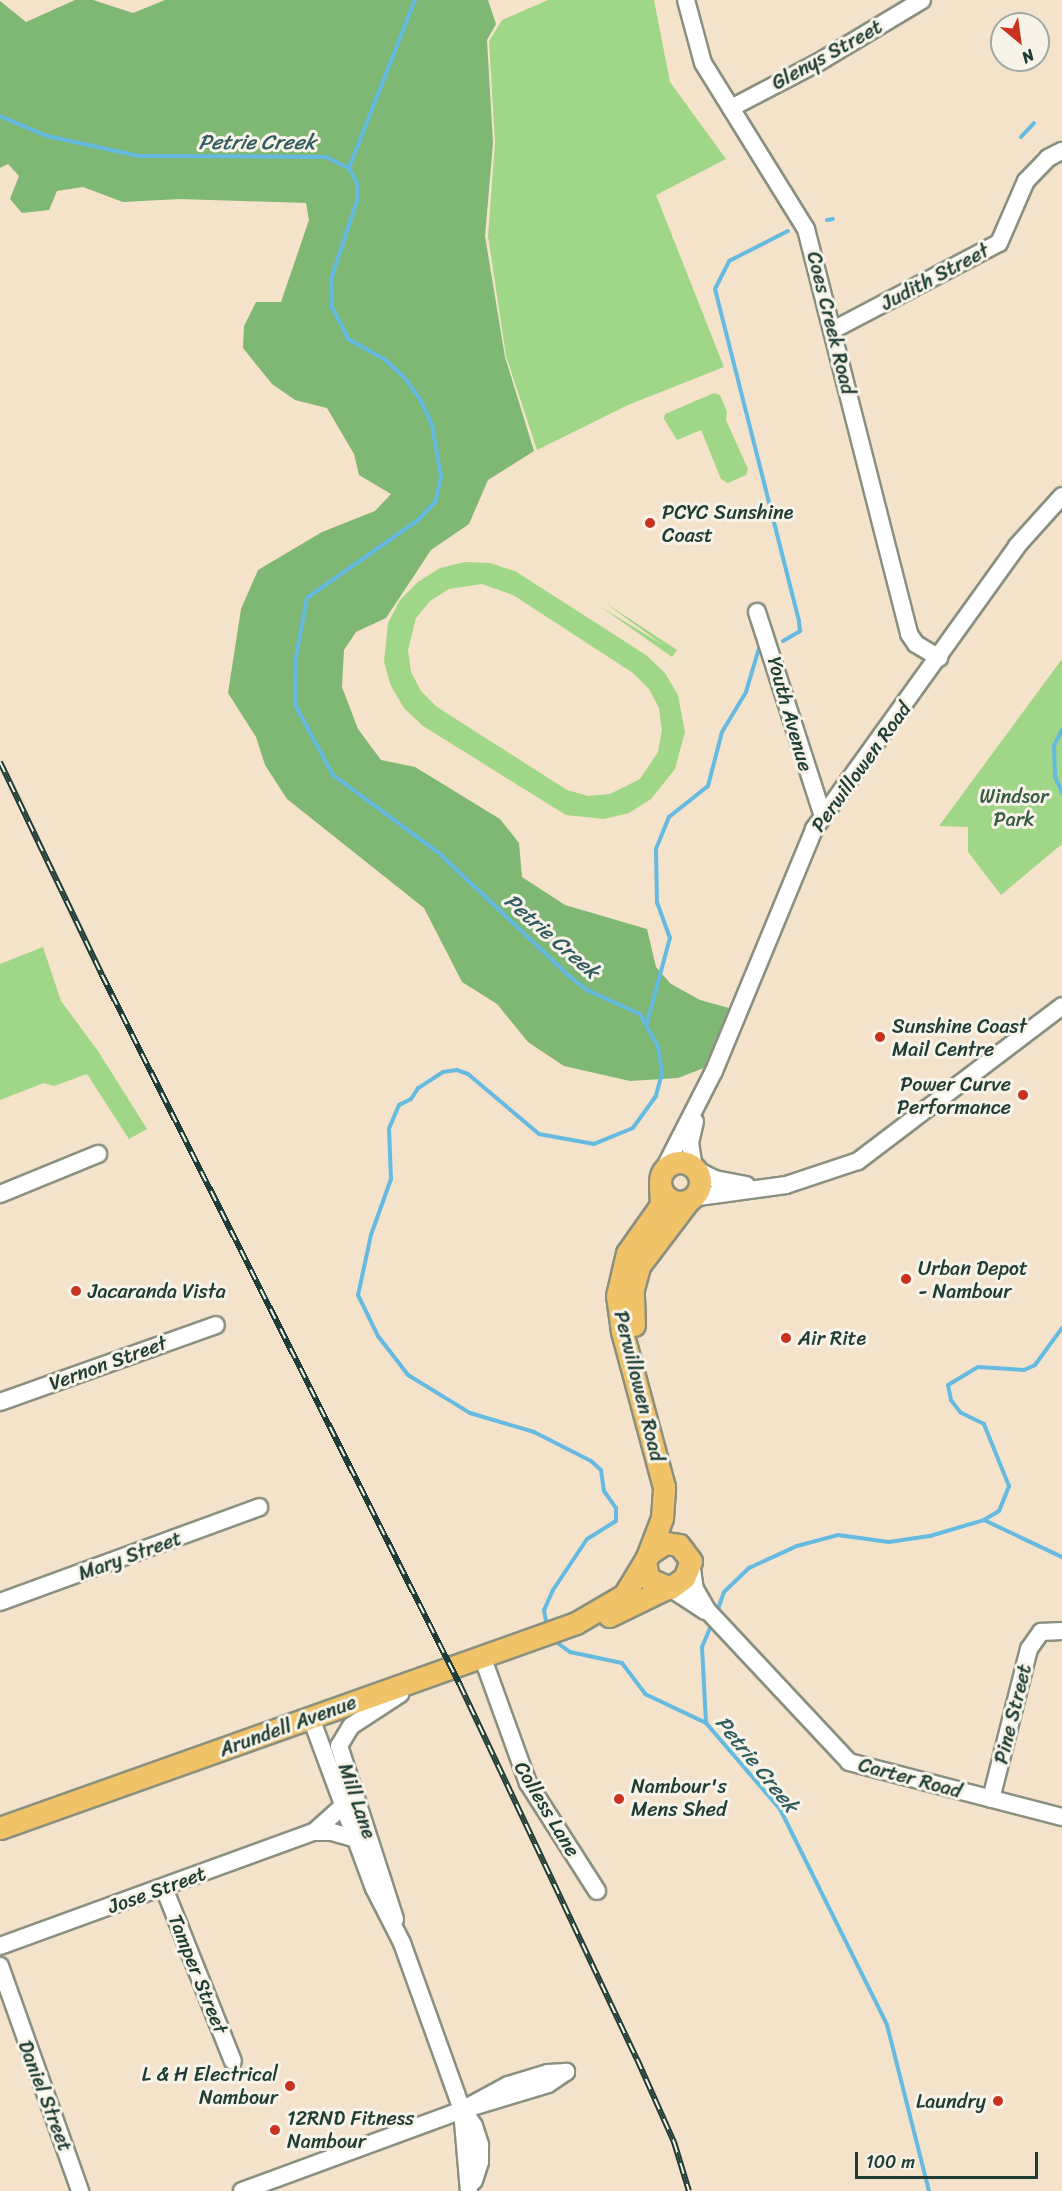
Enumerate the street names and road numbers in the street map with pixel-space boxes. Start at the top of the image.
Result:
street label: Glenys Street [768,15,886,95]
street label: Judith Street [877,239,993,315]
street label: Coes Creek Road [802,249,860,397]
street label: Youth Avenue [762,654,818,774]
street label: Perwillowen Road [806,698,916,836]
street label: Perwillowen Road [609,1308,669,1464]
street label: Vernon Street [46,1331,170,1395]
street label: Mary Street [75,1526,185,1586]
street label: Pine Street [989,1662,1037,1766]
street label: Arundell Avenue [216,1690,360,1762]
street label: Carter Road [856,1753,964,1803]
street label: Colless Lane [509,1757,585,1861]
street label: Mill Lane [333,1760,381,1842]
street label: Jose Street [105,1861,209,1919]
street label: Tamper Street [163,1911,233,2037]
street label: Daniel Street [13,2037,77,2155]

